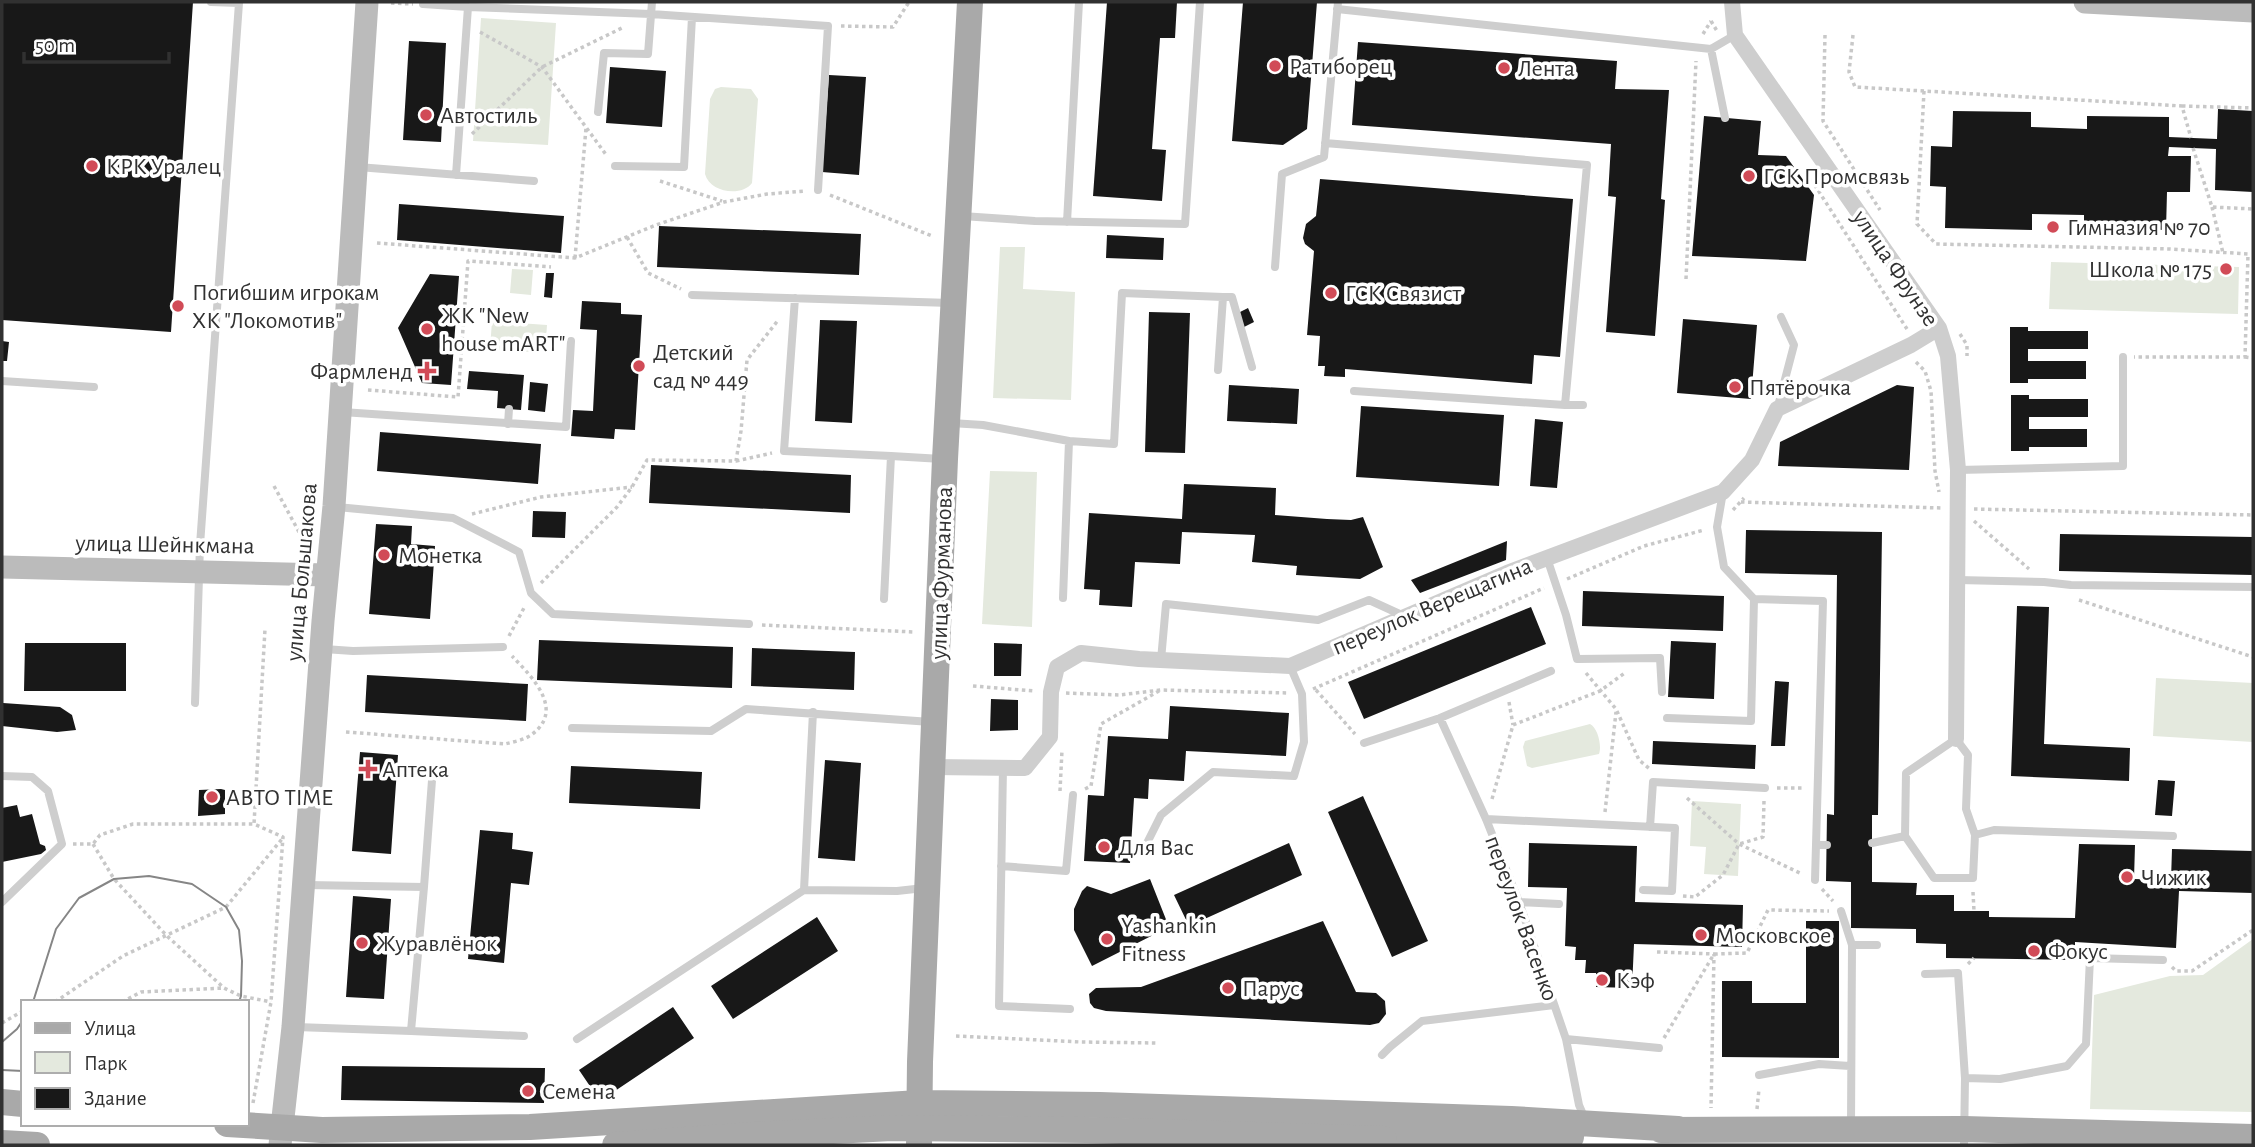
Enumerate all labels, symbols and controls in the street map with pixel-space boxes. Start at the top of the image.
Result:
scale bar [24,21,170,65]
text: 50 m [35,35,75,56]
place label: Ратиборец [1289,55,1393,79]
place label: Лента [1518,57,1575,81]
marker: Ратиборец [1267,58,1283,74]
marker: Лента [1496,60,1512,76]
place label: Автостиль [440,104,537,128]
marker: Автостиль [418,107,434,123]
place label: КРК Уралец [106,155,221,179]
marker: КРК Уралец [84,158,100,174]
place label: ГСК Промсвязь [1763,165,1909,189]
marker: ГСК Промсвязь [1741,168,1757,184]
street label: улица Фрунзе [1847,205,1943,331]
place label: Гимназия № 70 [2067,216,2211,240]
marker: Гимназия № 70 [2045,219,2061,235]
place label: Школа № 175 [2089,258,2212,282]
marker: Школа № 175 [2218,261,2234,277]
place label: Погибшим игрокам ХК "Локомотив" [192,281,380,333]
place label: ГСК Связист [1345,282,1462,306]
marker: ГСК Связист [1323,285,1339,301]
marker: Погибшим игрокам ХК "Локомотив" [170,298,186,314]
place label: ЖК "New house mART" [441,304,565,356]
marker: ЖК "New house mART" [419,321,435,337]
place label: Детский сад № 449 [653,341,749,393]
marker: Детский сад № 449 [631,358,647,374]
place label: Фармленд [310,360,413,384]
marker: Фармленд [419,363,435,379]
place label: Пятёрочка [1749,376,1851,400]
marker: Пятёрочка [1727,379,1743,395]
street label: улица Большакова [282,482,322,663]
street label: улица Фурманова [927,486,957,661]
street label: улица Шейнкмана [74,531,255,559]
place label: Монетка [398,544,483,568]
marker: Монетка [376,547,392,563]
street label: переулок Верещагина [1329,554,1536,660]
place label: Аптека [382,758,449,782]
marker: Аптека [360,761,376,777]
place label: АВТО TIME [226,786,333,810]
marker: АВТО TIME [204,789,220,805]
street label: переулок Васенко [1480,832,1562,1004]
place label: Для Вас [1118,836,1194,860]
marker: Для Вас [1096,839,1112,855]
place label: Чижик [2141,866,2207,890]
marker: Чижик [2119,869,2135,885]
place label: Yashankin Fitness [1121,914,1217,966]
place label: Московское [1715,924,1831,948]
marker: Московское [1693,927,1709,943]
marker: Yashankin Fitness [1099,931,1115,947]
place label: Журавлёнок [376,932,497,956]
marker: Журавлёнок [354,935,370,951]
place label: Фокус [2048,940,2108,964]
marker: Фокус [2026,943,2042,959]
place label: Кэф [1616,969,1655,993]
marker: Кэф [1594,972,1610,988]
place label: Парус [1242,977,1300,1001]
marker: Парус [1220,980,1236,996]
legend [21,1000,248,1126]
text: Улица [84,1018,137,1039]
text: Парк [84,1053,128,1074]
place label: Семена [542,1080,616,1104]
marker: Семена [520,1083,536,1099]
text: Здание [84,1088,147,1109]

